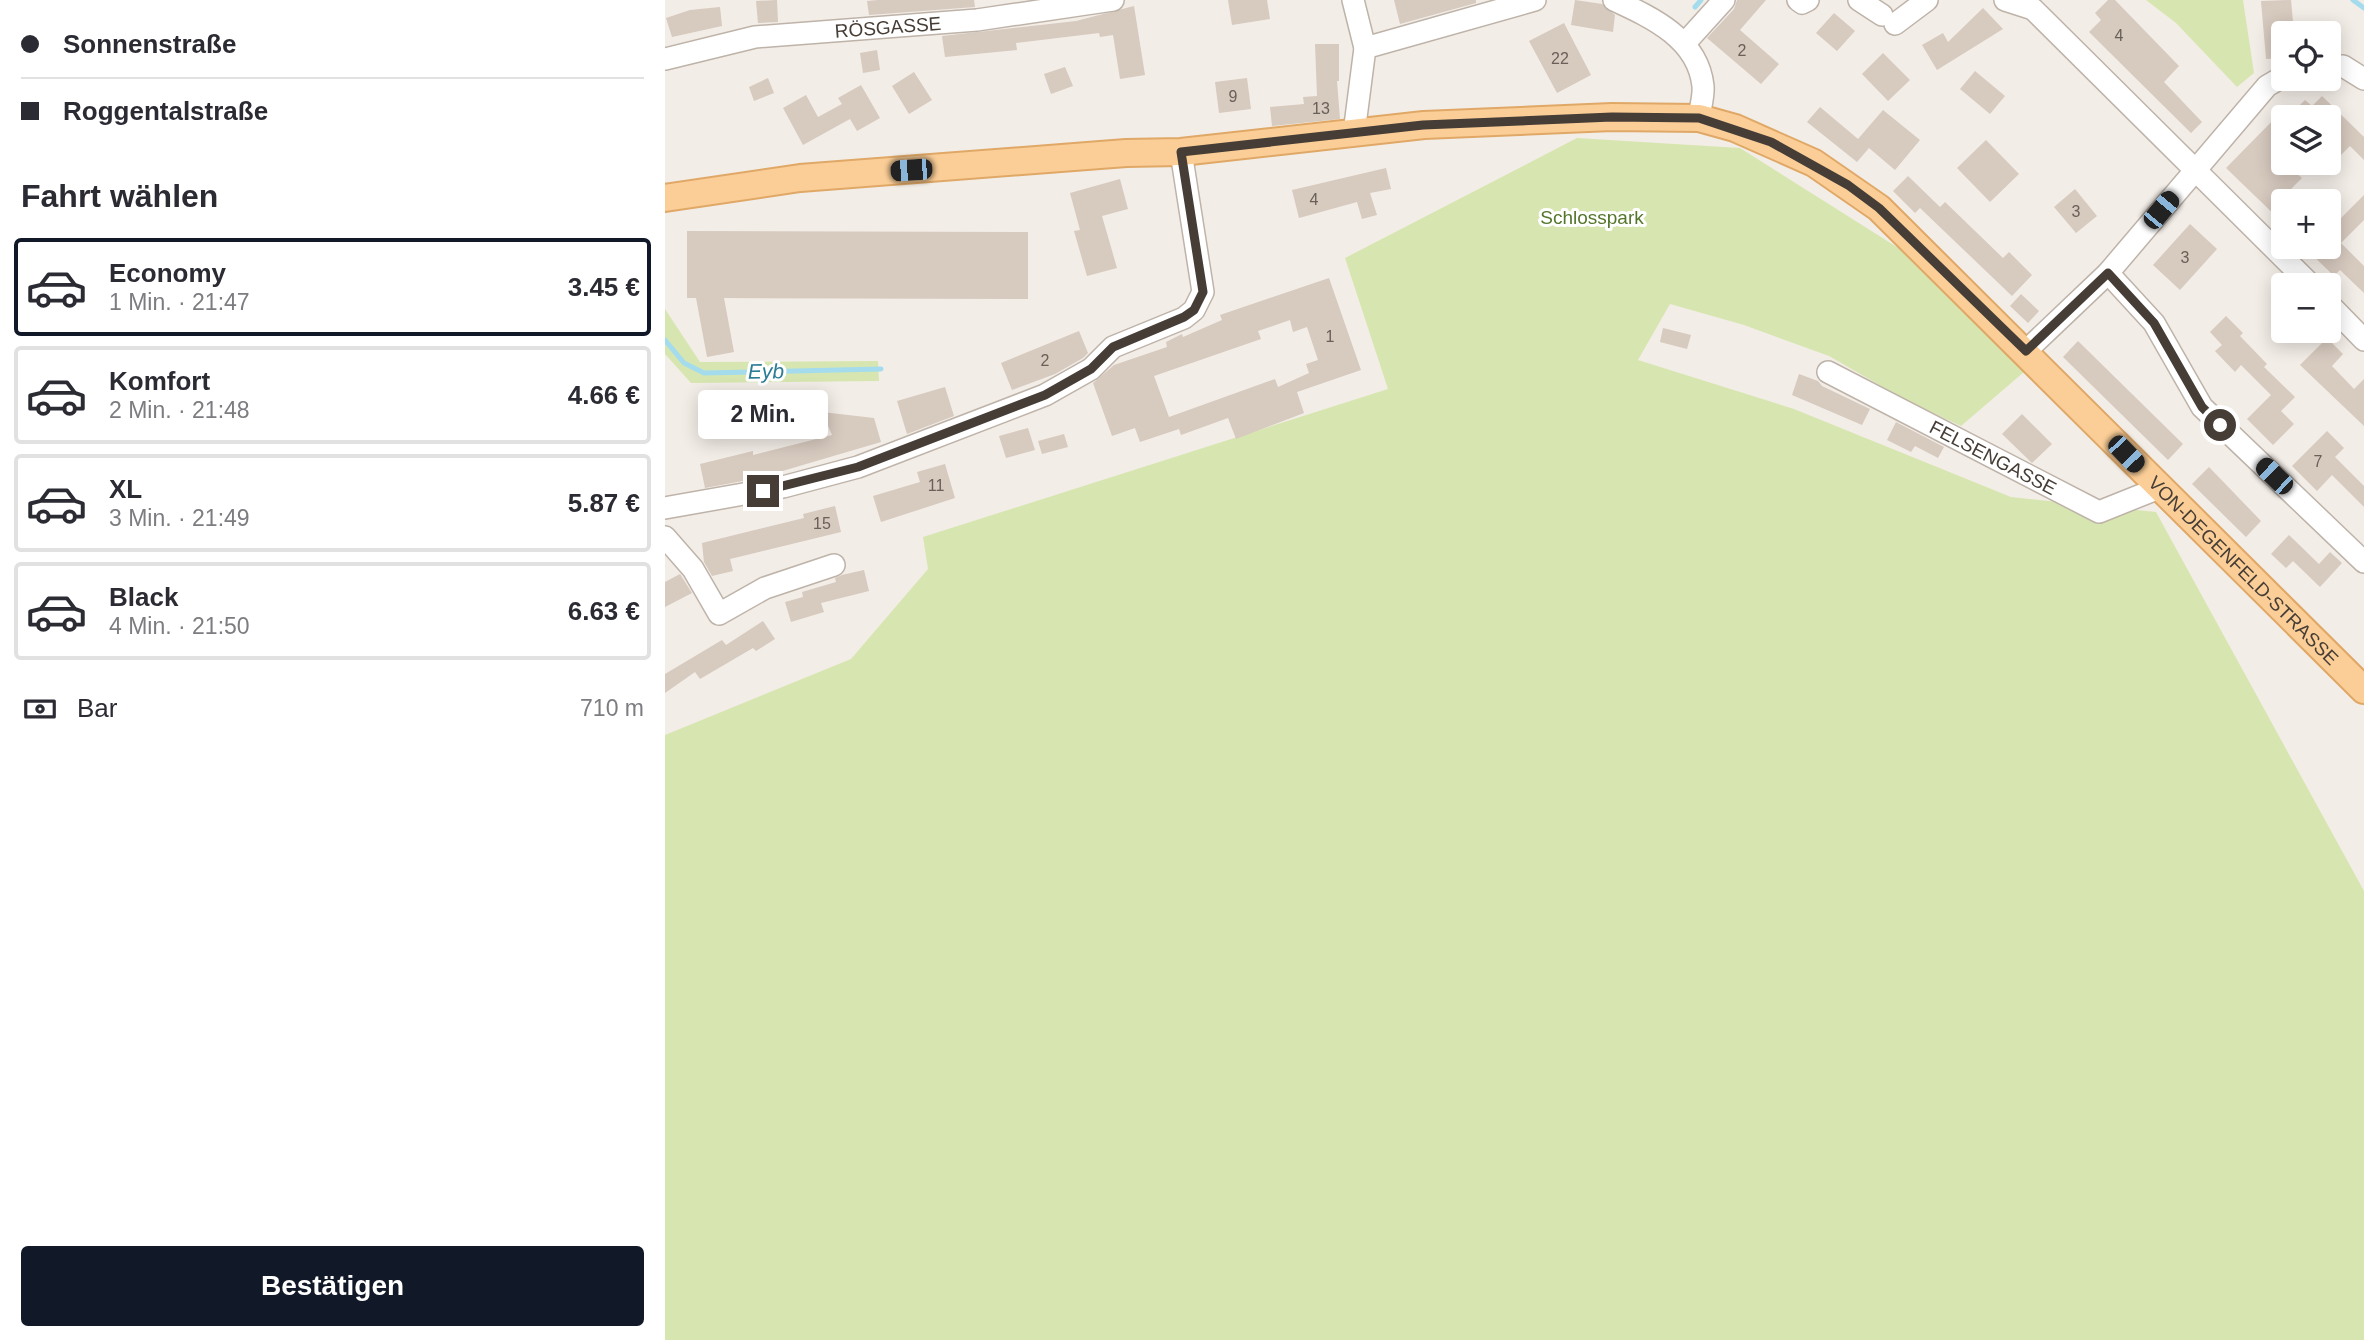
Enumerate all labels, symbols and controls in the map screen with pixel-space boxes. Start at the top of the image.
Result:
street label: RÖSGASSE [834,12,942,41]
map controls [2271,21,2341,343]
button: locate [2271,21,2341,91]
house number: 4 [2115,27,2124,44]
text: Sonnenstraße [63,29,236,59]
house number: 2 [1738,42,1747,59]
house number: 22 [1551,50,1569,67]
house number: 9 [1229,88,1238,105]
text: Roggentalstraße [63,96,268,126]
house number: 13 [1312,100,1330,117]
button: layers [2271,105,2341,175]
car [890,158,933,182]
text: Fahrt wählen [21,178,218,214]
car [2140,187,2183,233]
button: + [2271,189,2341,259]
house number: 4 [1310,191,1319,208]
house number: 3 [2072,203,2081,220]
park label: Schlosspark [1540,207,1644,228]
house number: 3 [2181,249,2190,266]
icon: car [25,256,88,319]
text: Economy [109,258,226,288]
text: 3.45 € [568,272,640,302]
button: − [2271,273,2341,343]
text: 1 Min. · 21:47 [109,289,250,315]
house number: 1 [1326,328,1335,345]
house number: 2 [1041,352,1050,369]
water label: Eyb [748,359,785,383]
icon: car [25,364,88,427]
text: Komfort [109,366,210,396]
text: 4.66 € [568,380,640,410]
callout: 2 Min. [698,390,828,438]
text: 2 Min. · 21:48 [109,397,250,423]
text: 2 Min. [730,401,796,427]
route start [2204,409,2236,441]
street label: FELSENGASSE [1926,416,2060,499]
car [2104,432,2149,476]
house number: 7 [2314,453,2323,470]
car [2252,454,2297,498]
icon: car [25,472,88,535]
street label: VON-DEGENFELD-STRASSE [2144,472,2343,669]
text: XL [109,474,142,504]
route end [747,475,779,507]
house number: 11 [928,477,944,494]
text: 5.87 € [568,488,640,518]
text: 3 Min. · 21:49 [109,505,250,531]
house number: 15 [813,515,831,532]
icon: car [25,580,88,643]
text: Black [109,582,178,612]
text: 6.63 € [568,596,640,626]
text: 4 Min. · 21:50 [109,613,250,639]
icon: cash [21,690,59,728]
text: Bar [77,693,117,723]
text: 710 m [580,695,644,721]
button: Bestätigen [21,1246,644,1326]

